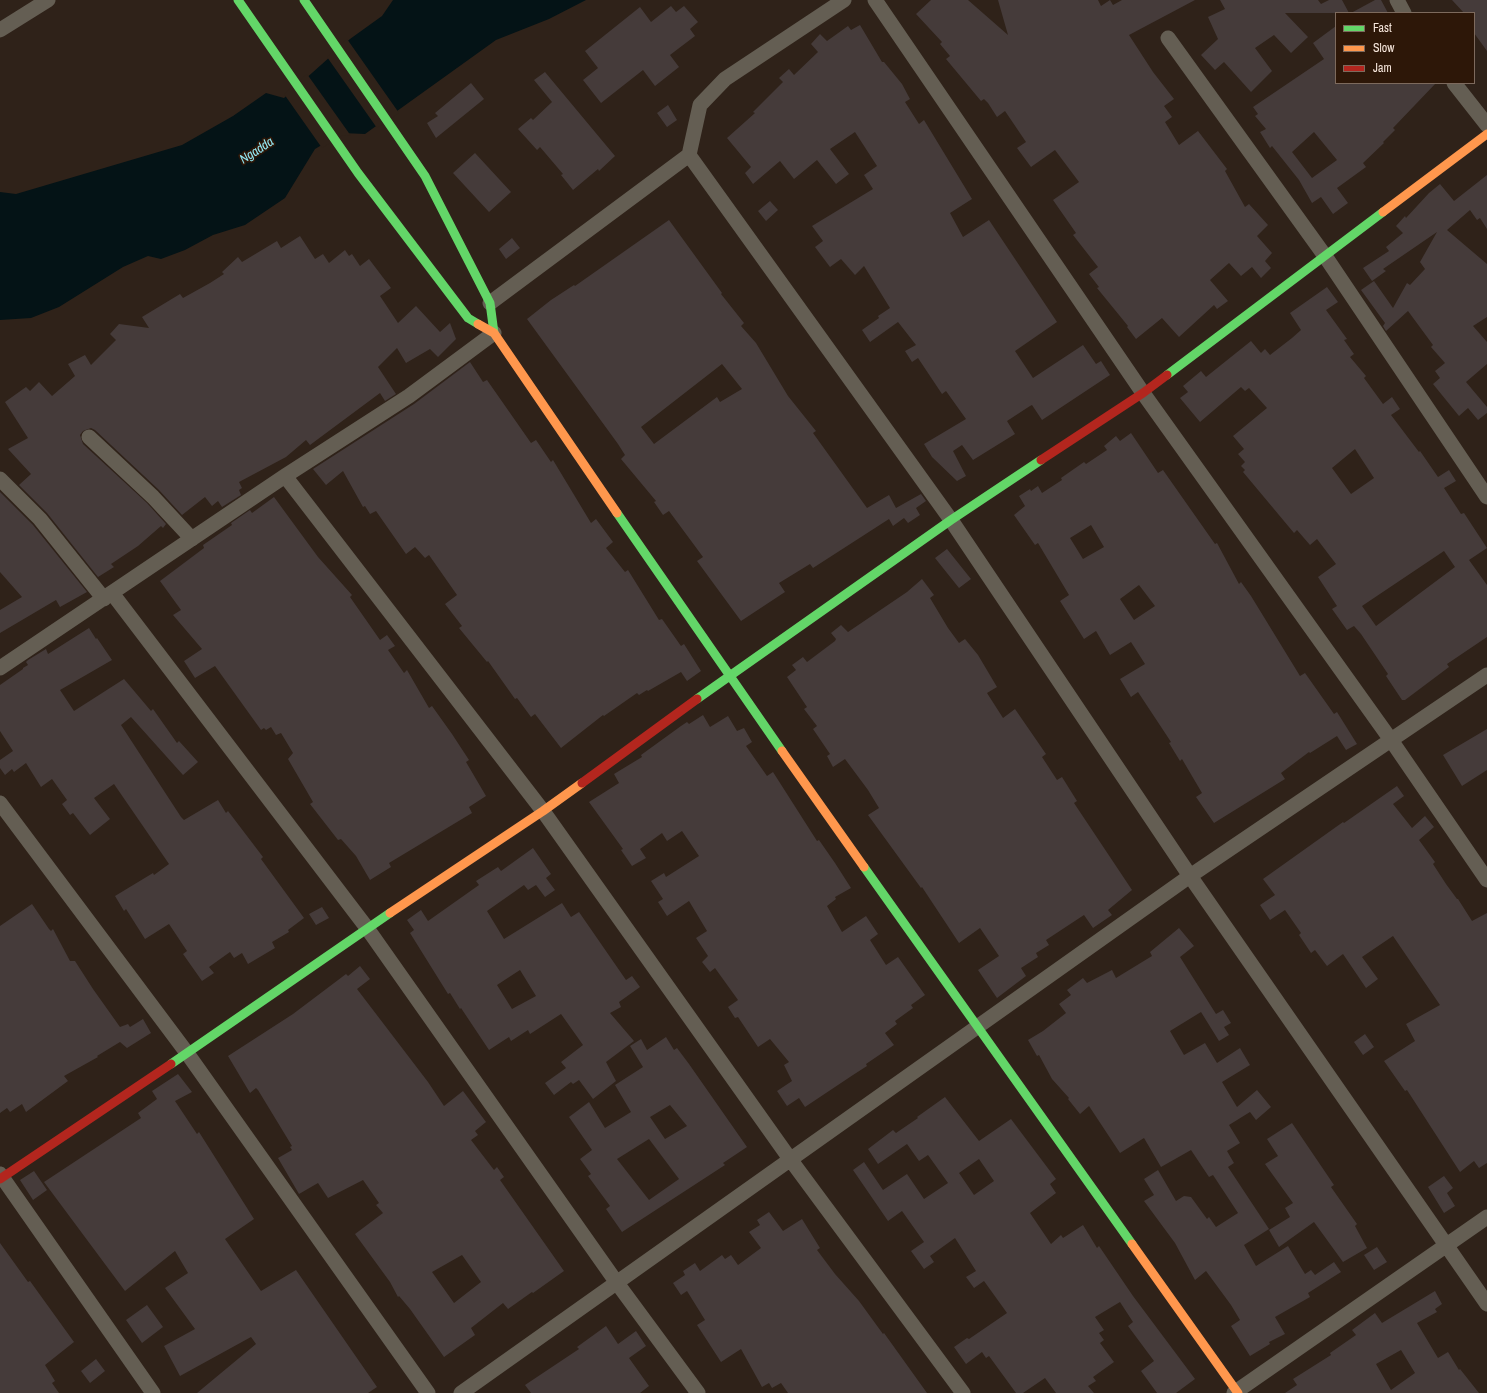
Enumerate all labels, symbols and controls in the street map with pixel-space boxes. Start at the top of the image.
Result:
legend [1335,12,1475,84]
text: Fast [1373,20,1392,36]
text: Slow [1373,40,1394,56]
text: Jam [1373,60,1392,76]
water label: Ngadda [237,134,277,168]

